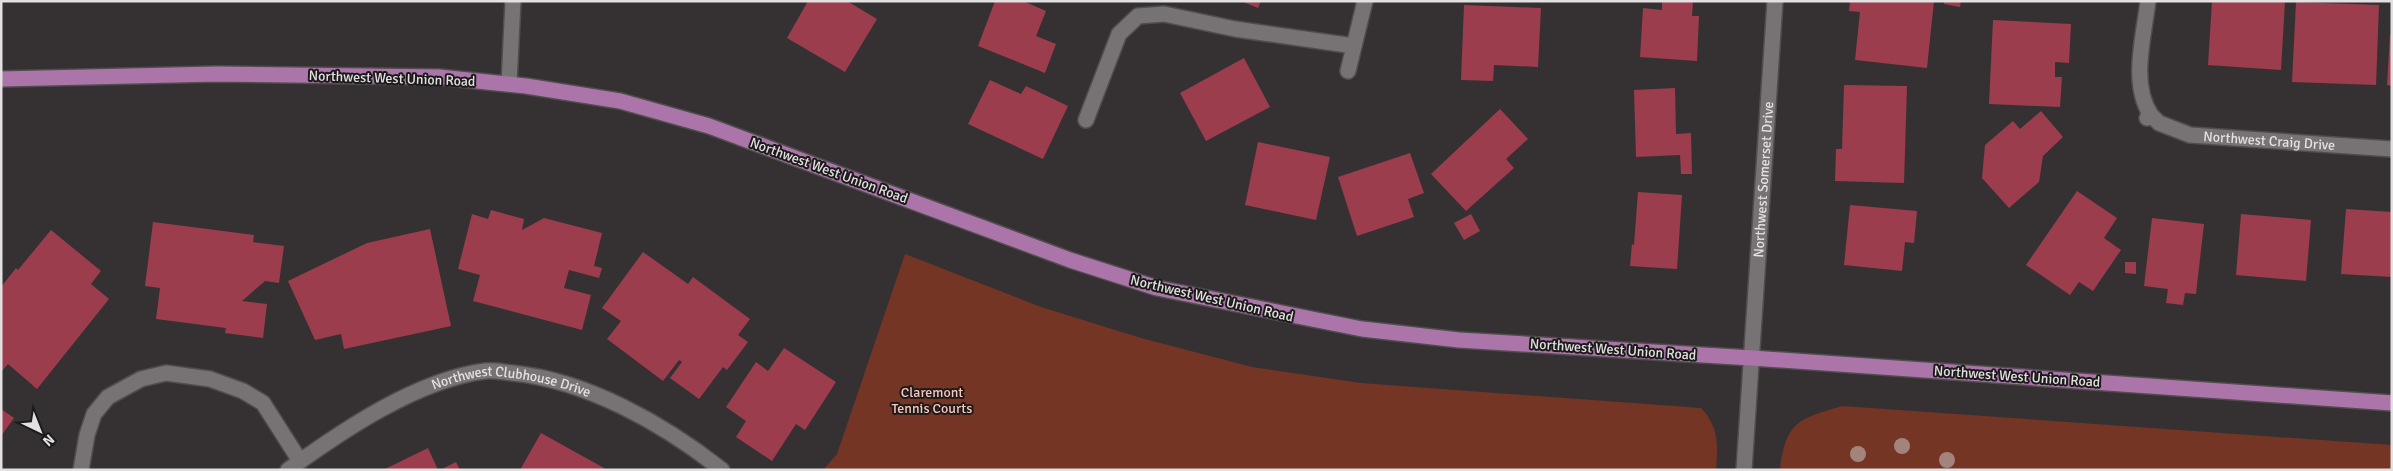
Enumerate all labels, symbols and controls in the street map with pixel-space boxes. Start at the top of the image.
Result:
street label: Northwest West Union Road [308,67,476,90]
street label: Northwest Somerset Drive [1750,101,1777,258]
street label: Northwest Craig Drive [2203,128,2336,154]
street label: Northwest West Union Road [748,134,910,207]
street label: Northwest West Union Road [1129,271,1295,326]
street label: Northwest West Union Road [1529,335,1697,364]
street label: Northwest West Union Road [1933,362,2101,391]
street label: Northwest Clubhouse Drive [429,363,593,401]
park label: Claremont Tennis Courts [892,384,972,417]
north arrow [15,406,65,456]
text: N [39,431,58,450]

